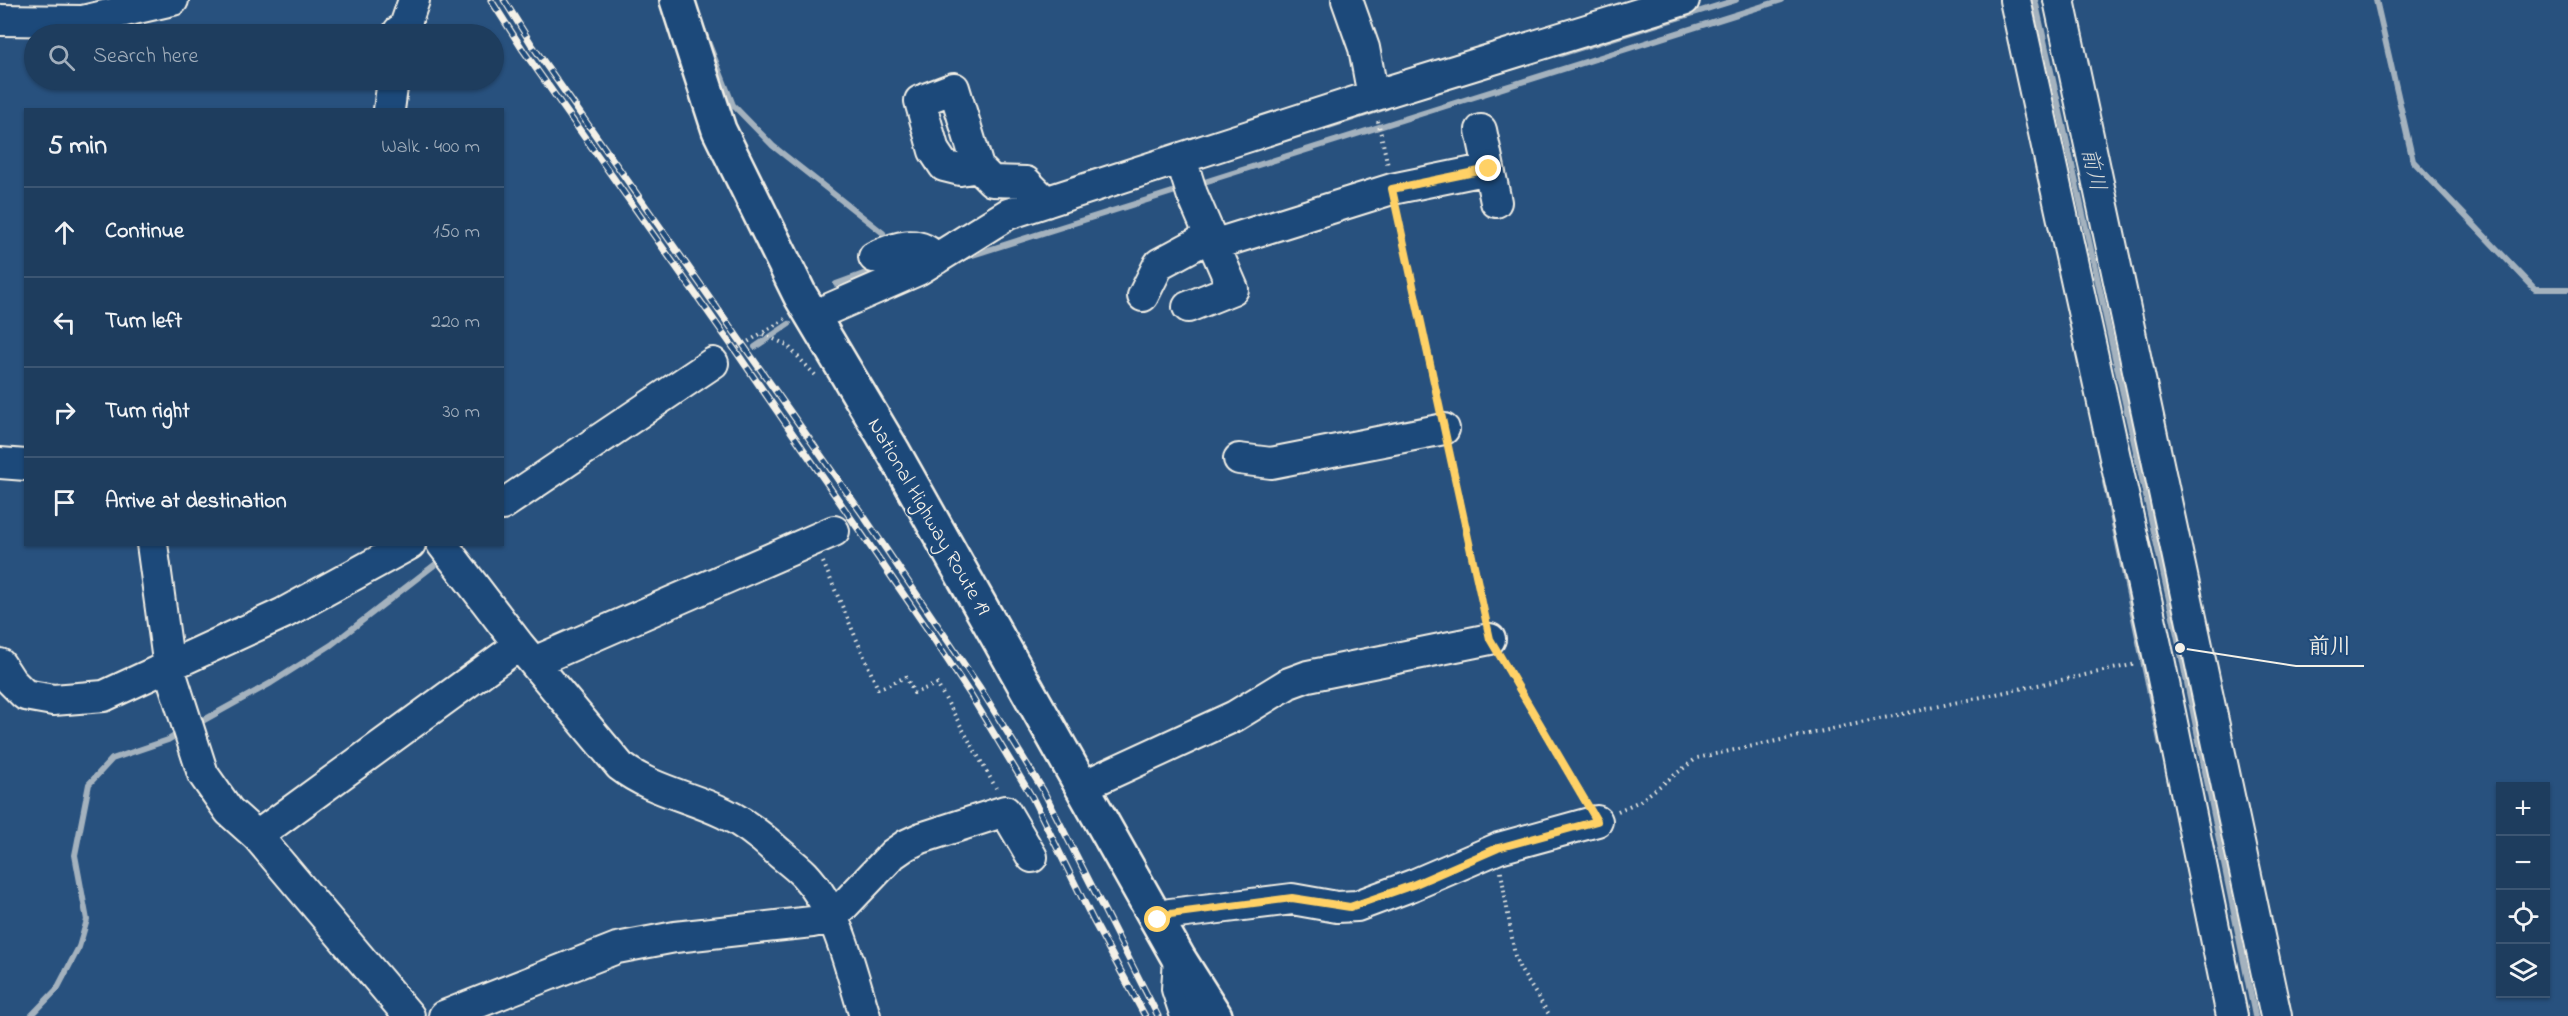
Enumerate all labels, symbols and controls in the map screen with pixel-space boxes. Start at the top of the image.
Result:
search box [24,24,504,90]
icon: search [45,41,78,74]
text: Search here [93,41,198,73]
text: 5 min [48,128,107,166]
text: Walk · 400 m [381,133,480,162]
water label: 前川 [2071,145,2113,195]
route end [1475,155,1501,181]
icon: ahead [48,216,81,249]
text: Continue [105,216,184,248]
text: 150 m [433,218,480,247]
icon: left [48,306,81,339]
text: Turn left [105,306,182,338]
text: 220 m [431,308,480,337]
icon: right [48,396,81,429]
text: Turn right [105,396,190,428]
text: 30 m [443,398,480,427]
street label: National Highway Route 19 [857,413,997,623]
icon: arrive [48,486,81,519]
text: Arrive at destination [105,486,287,518]
callout: 前川 [2296,626,2364,666]
text: 前川 [2308,632,2352,664]
map controls [2496,782,2550,998]
button: + [2496,782,2550,836]
button: − [2496,836,2550,890]
button: locate [2496,890,2550,944]
route start [1144,906,1170,932]
button: layers [2496,944,2550,998]

